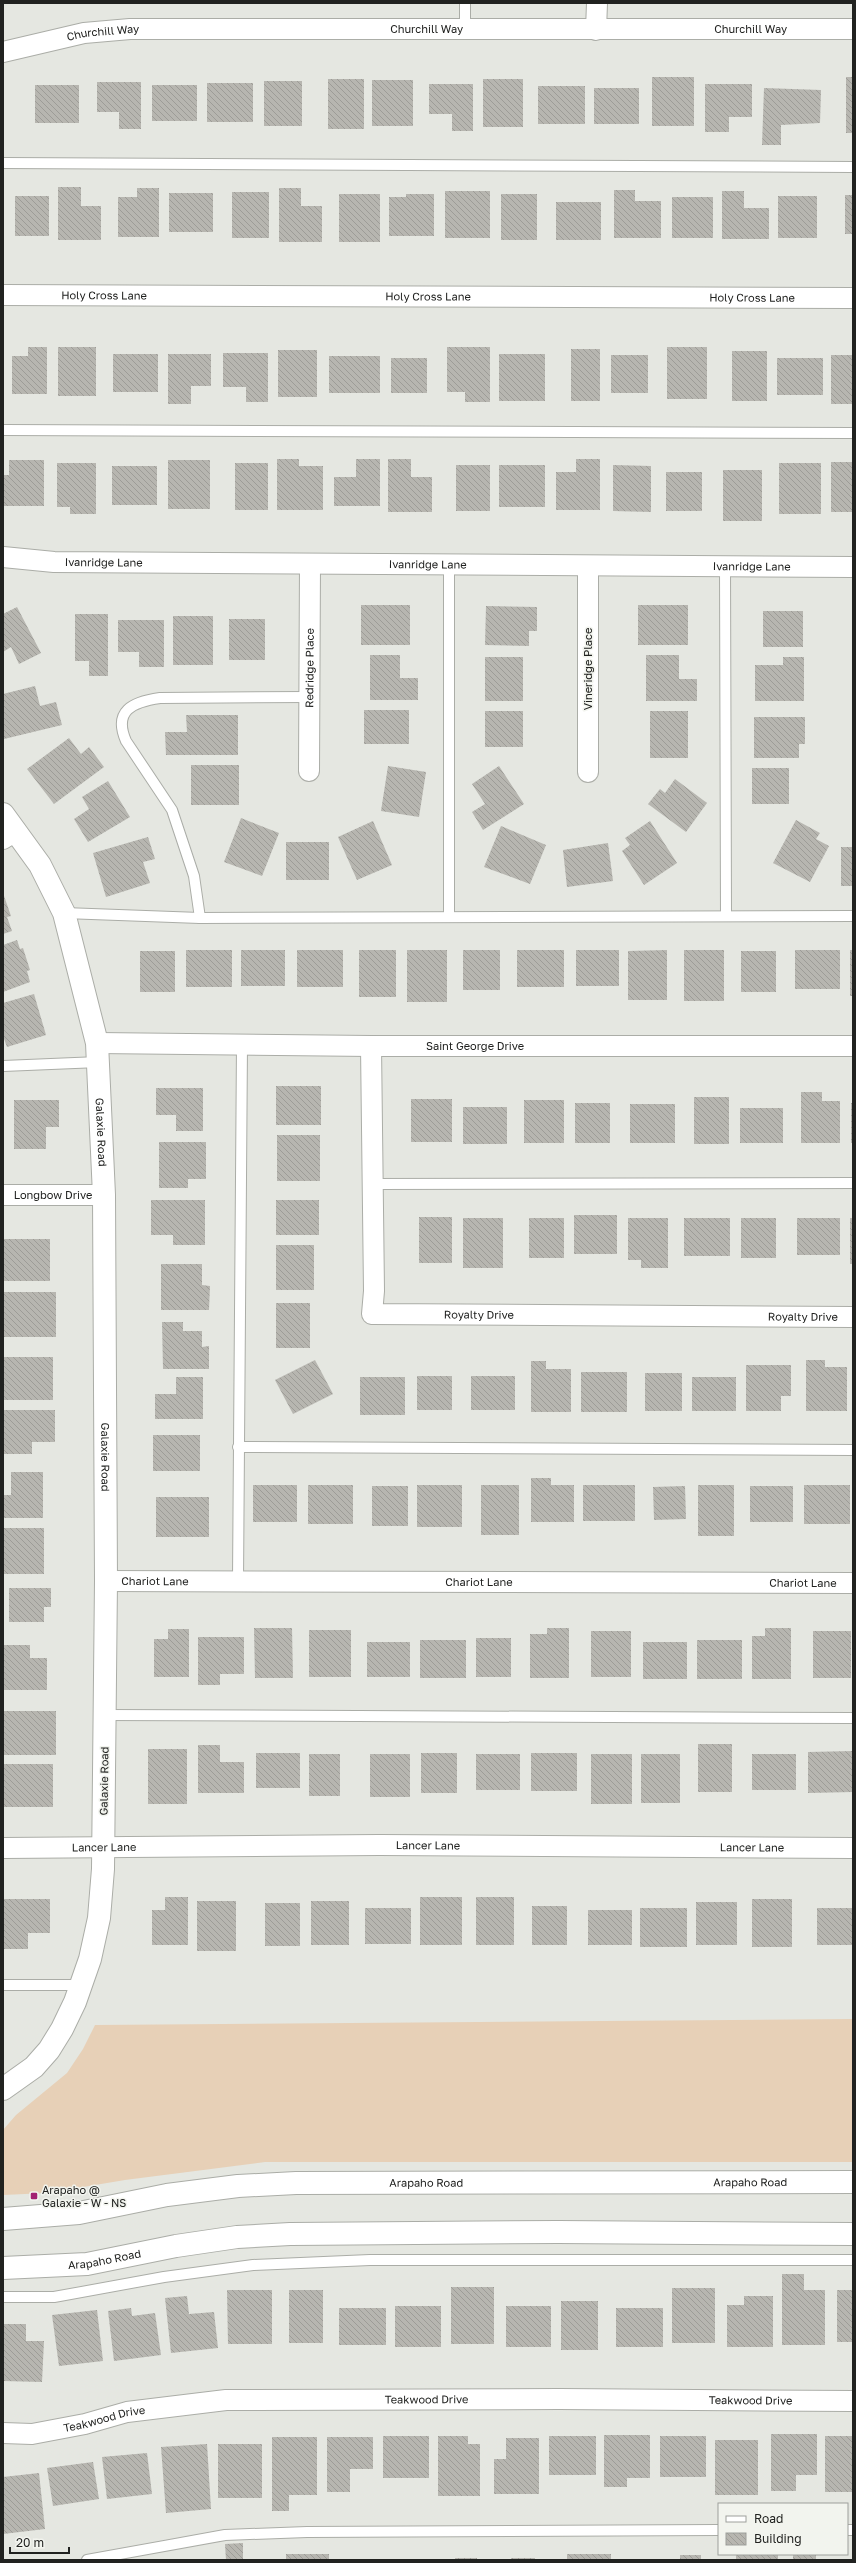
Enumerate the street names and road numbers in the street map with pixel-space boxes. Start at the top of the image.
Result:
street label: Churchill Way [65,22,139,43]
street label: Churchill Way [390,22,463,35]
street label: Churchill Way [714,22,787,35]
street label: Holy Cross Lane [61,288,147,302]
street label: Holy Cross Lane [385,289,471,303]
street label: Holy Cross Lane [709,290,795,304]
street label: Ivanridge Lane [65,555,143,569]
street label: Ivanridge Lane [389,557,467,571]
street label: Ivanridge Lane [713,559,791,573]
street label: Redridge Place [302,628,316,708]
street label: Vineridge Place [581,628,594,710]
street label: Saint George Drive [426,1039,524,1052]
street label: Galaxie Road [94,1097,110,1167]
street label: Longbow Drive [14,1188,92,1201]
street label: Royalty Drive [444,1307,514,1321]
street label: Royalty Drive [768,1309,838,1323]
street label: Galaxie Road [99,1423,113,1491]
street label: Chariot Lane [121,1574,189,1587]
street label: Chariot Lane [445,1575,513,1588]
street label: Chariot Lane [769,1576,837,1589]
street label: Galaxie Road [96,1746,111,1815]
street label: Lancer Lane [396,1838,460,1852]
street label: Lancer Lane [72,1840,136,1853]
street label: Lancer Lane [720,1840,784,1854]
street label: Arapaho Road [713,2175,787,2188]
street label: Arapaho Road [389,2176,463,2189]
street label: Arapaho Road [68,2246,142,2271]
street label: Teakwood Drive [385,2392,468,2406]
street label: Teakwood Drive [709,2393,792,2407]
street label: Teakwood Drive [62,2403,146,2434]

